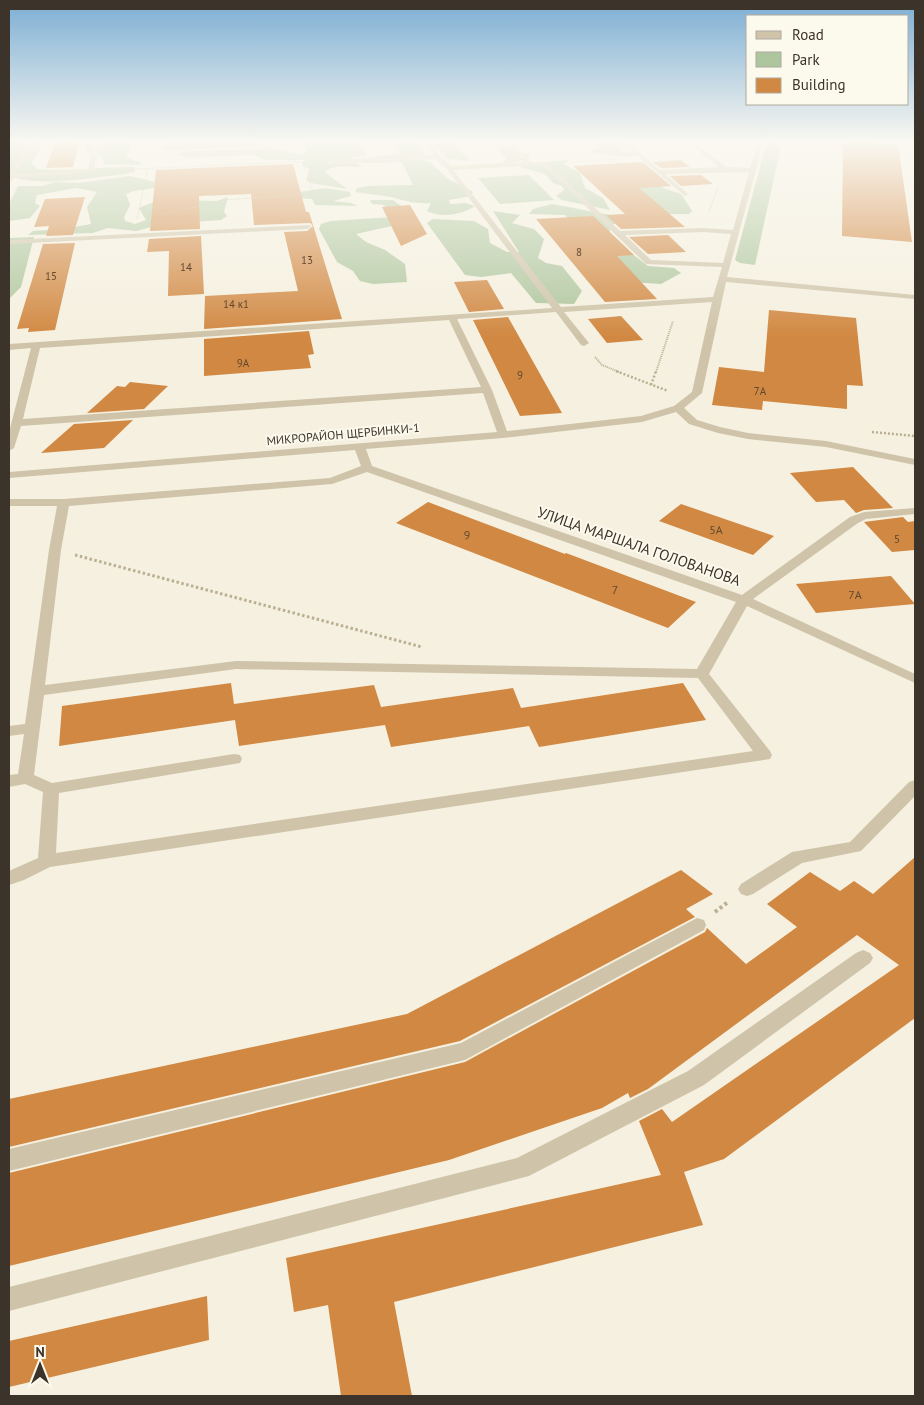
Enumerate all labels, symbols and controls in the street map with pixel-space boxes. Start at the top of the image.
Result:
legend [746,15,909,105]
text: Road [792,25,824,44]
text: Park [792,50,820,69]
text: Building [792,75,846,94]
house number: 8 [576,245,582,259]
house number: 13 [301,253,313,267]
house number: 14 [180,260,192,274]
house number: 15 [45,269,57,283]
house number: 14 к1 [223,297,249,311]
house number: 9А [237,356,250,370]
house number: 9 [517,368,523,382]
house number: 7А [754,384,767,398]
street label: МИКРОРАЙОН ЩЕРБИНКИ-1 [266,420,420,448]
street label: УЛИЦА МАРШАЛА ГОЛОВАНОВА [535,502,743,590]
house number: 5А [709,522,723,537]
house number: 9 [464,527,470,542]
house number: 5 [894,531,900,546]
house number: 7 [612,582,618,597]
house number: 7А [848,587,862,602]
north arrow [15,1340,65,1390]
text: N [35,1343,45,1361]

